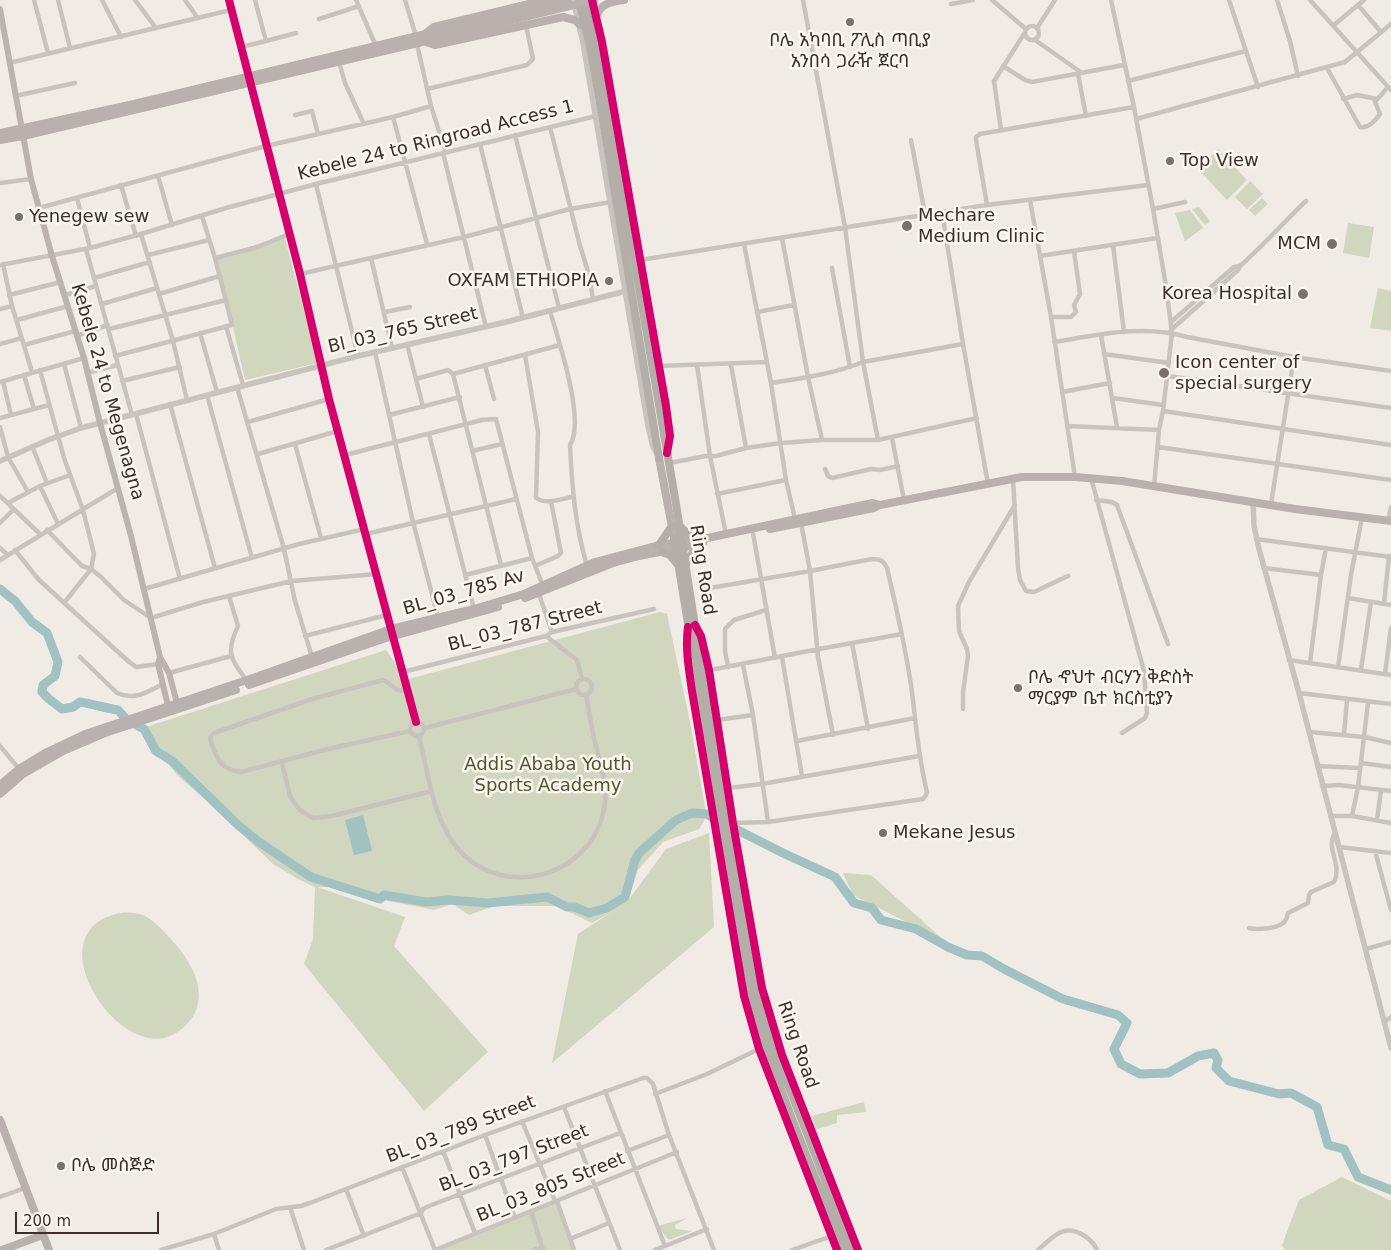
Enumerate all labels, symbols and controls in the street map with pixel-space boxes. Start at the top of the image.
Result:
marker: ቦሌ አካባቢ ፖሊስ ጣቢያ አንበሳ ጋራዥ ጀርባ [844,16,856,28]
place label: ቦሌ አካባቢ ፖሊስ ጣቢያ አንበሳ ጋራዥ ጀርባ [769,30,931,72]
street label: Kebele 24 to Ringroad Access 1 [296,96,576,186]
place label: Top View [1180,150,1259,172]
marker: Top View [1164,155,1176,167]
place label: Mechare Medium Clinic [918,205,1045,248]
place label: Yenegew sew [29,206,149,228]
marker: Yenegew sew [13,211,25,223]
marker: Mechare Medium Clinic [900,219,914,233]
place label: MCM [1277,233,1321,255]
marker: MCM [1325,237,1339,251]
place label: OXFAM ETHIOPIA [448,270,599,292]
marker: OXFAM ETHIOPIA [603,275,615,287]
street label: Kebele 24 to Megenagna [66,281,148,503]
place label: Korea Hospital [1162,283,1292,305]
marker: Korea Hospital [1296,287,1310,301]
street label: Bl_03_765 Street [326,303,480,359]
place label: Icon center of special surgery [1175,352,1312,394]
marker: Icon center of special surgery [1157,366,1171,380]
street label: Ring Road [684,523,720,617]
street label: BL_03_785 Av [401,565,527,621]
street label: BL_03_787 Street [446,597,604,657]
place label: ቦሌ ኆህተ ብርሃን ቅድስት ማርያም ቤተ ክርስቲያን [1028,667,1193,710]
marker: ቦሌ ኆህተ ብርሃን ቅድስት ማርያም ቤተ ክርስቲያን [1012,682,1024,694]
park label: Addis Ababa Youth Sports Academy [464,754,632,796]
place label: Mekane Jesus [893,822,1015,844]
marker: Mekane Jesus [877,827,889,839]
street label: Ring Road [772,998,822,1092]
street label: BL_03_789 Street [383,1092,539,1168]
street label: BL_03_797 Street [436,1121,592,1197]
street label: BL_03_805 Street [474,1148,628,1228]
place label: ቦሌ መስጅድ [71,1155,155,1177]
marker: ቦሌ መስጅድ [55,1160,67,1172]
scale bar [18,1202,161,1234]
text: 200 m [23,1212,71,1230]

